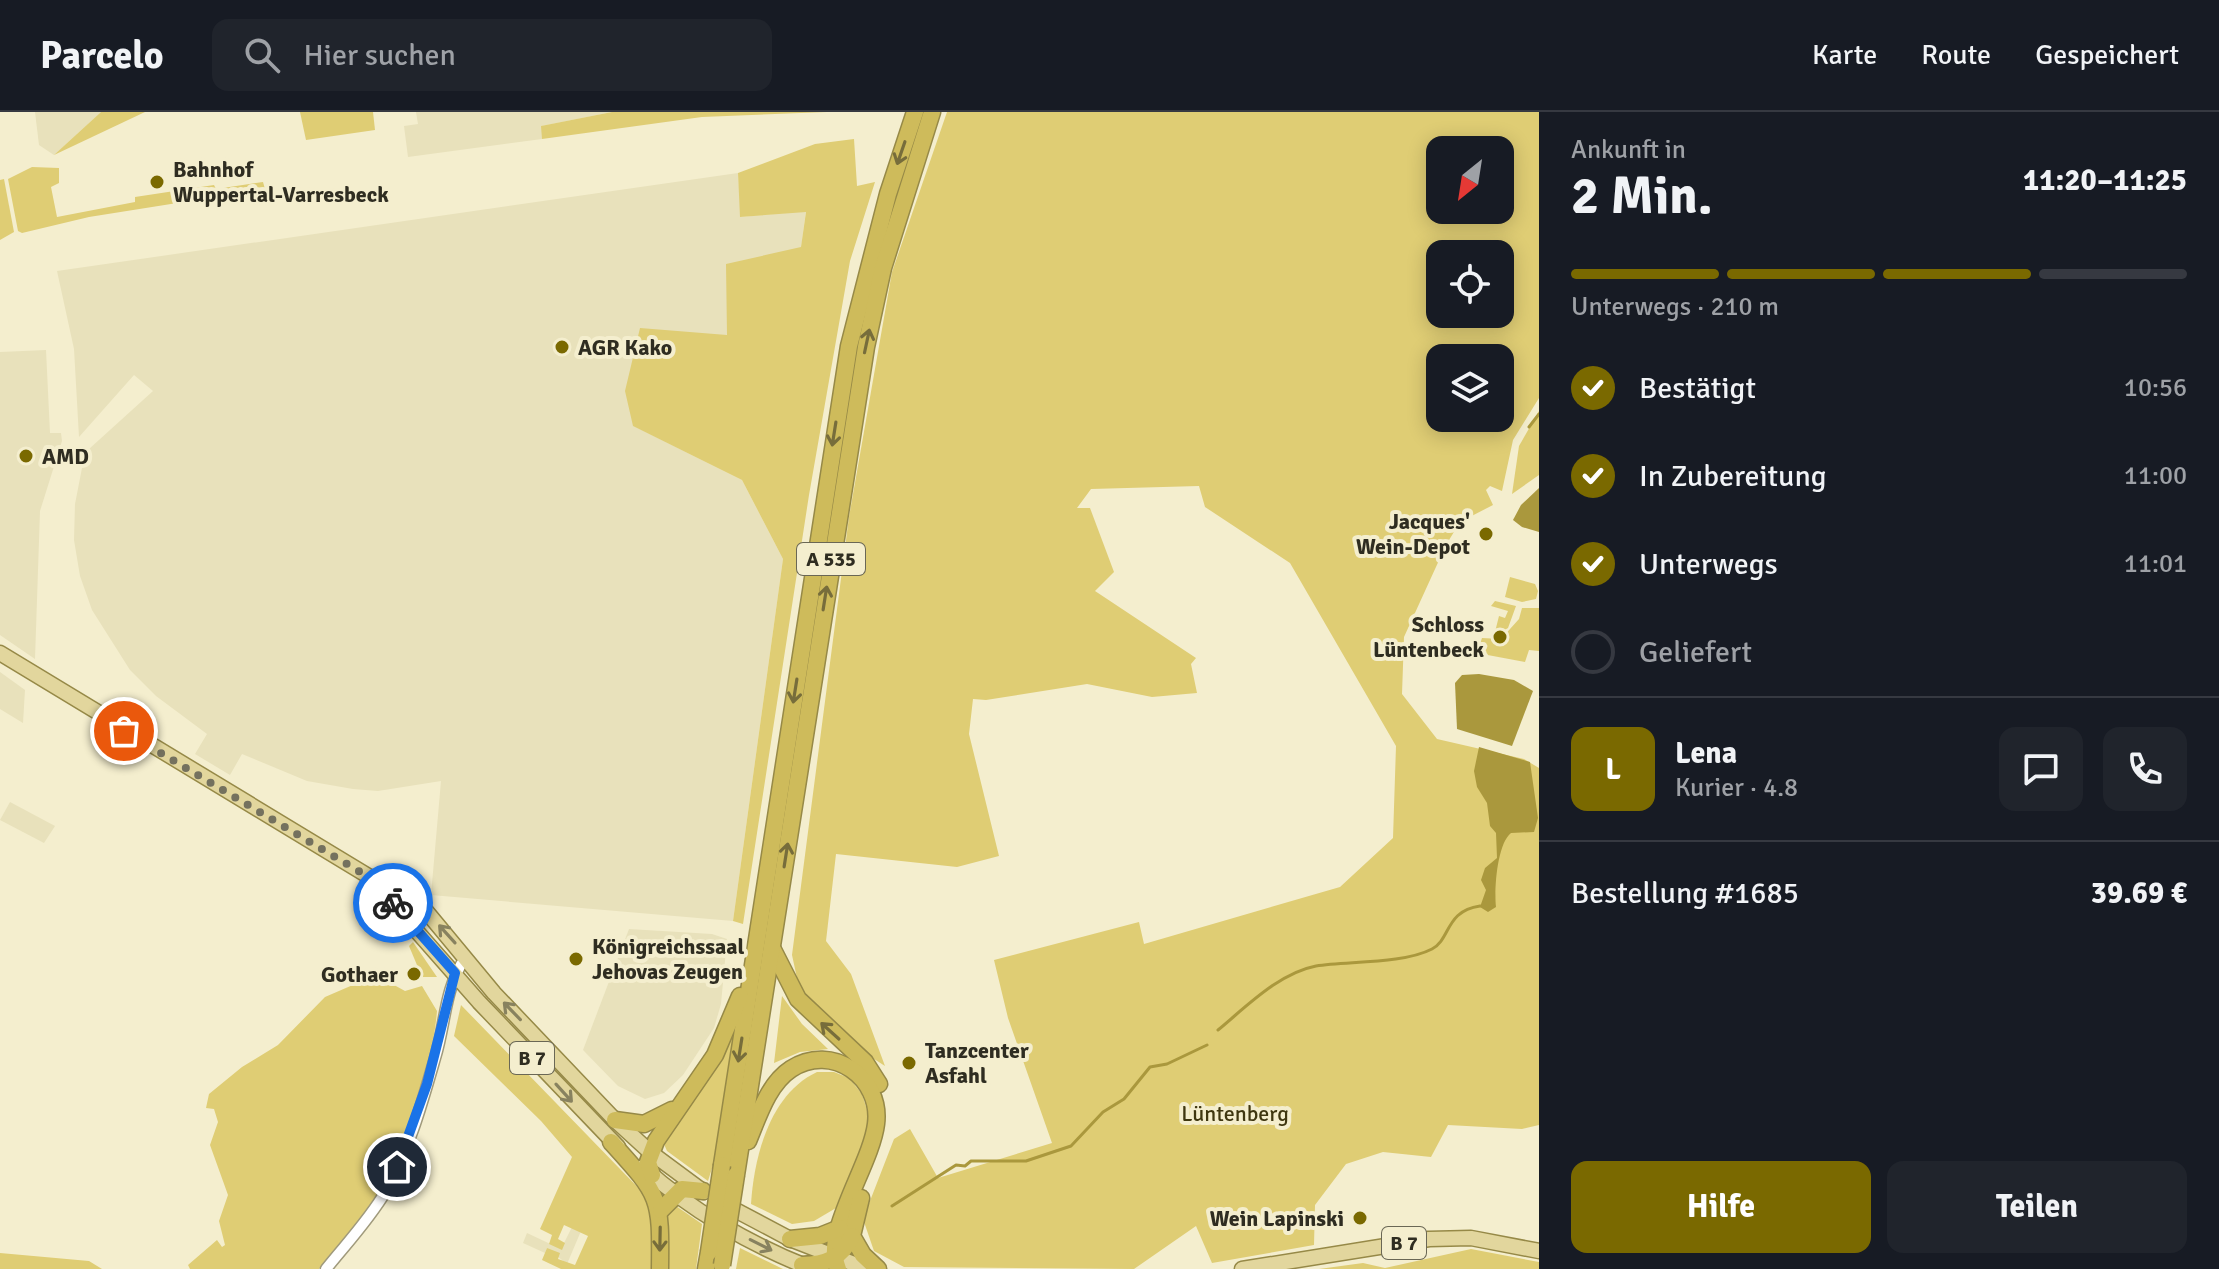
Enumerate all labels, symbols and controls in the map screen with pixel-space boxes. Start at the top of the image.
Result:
search box [212,19,772,91]
text: Parcelo [40,32,164,79]
icon: search [240,33,284,77]
text: Hier suchen [304,37,456,74]
text: Karte [1812,38,1877,72]
text: Route [1921,38,1991,72]
text: Gespeichert [2035,38,2179,72]
text: Ankunft in [1571,134,1686,166]
north arrow [1426,136,1514,224]
map controls [1426,136,1514,432]
one-way arrow [892,140,907,165]
place label: Bahnhof Wuppertal-Varresbeck [173,156,389,208]
text: 11:20–11:25 [2023,162,2187,199]
text: 2 Min. [1571,164,1713,228]
marker: Bahnhof Wuppertal-Varresbeck [148,173,166,191]
button: locate [1426,240,1514,328]
text: Unterwegs · 210 m [1571,291,1779,323]
one-way arrow [860,329,875,354]
place label: AGR Kako [578,334,672,361]
marker: AGR Kako [553,338,571,356]
button: layers [1426,344,1514,432]
icon: check [1571,366,1615,410]
text: Bestätigt [1639,370,1756,407]
text: 10:56 [2124,372,2187,404]
one-way arrow [826,420,841,446]
place label: AMD [42,443,89,470]
marker: AMD [17,447,35,465]
icon: check [1571,454,1615,498]
text: In Zubereitung [1639,458,1827,495]
text: 11:00 [2124,460,2187,492]
place label: Jacques' Wein-Depot [1356,508,1470,560]
marker: Jacques' Wein-Depot [1477,525,1495,543]
icon: check [1571,542,1615,586]
road number: A 535 [797,543,865,575]
text: Unterwegs [1639,546,1778,583]
text: 11:01 [2124,548,2187,580]
one-way arrow [818,585,833,611]
place label: Schloss Lüntenbeck [1373,611,1484,663]
marker: Schloss Lüntenbeck [1491,628,1509,646]
text: Geliefert [1639,634,1752,671]
one-way arrow [787,677,802,703]
pin [90,697,158,765]
icon: bag [102,709,146,753]
button: chat [1999,727,2083,811]
button: phone [2103,727,2187,811]
text: Lena [1675,735,1737,772]
text: L [1605,751,1621,788]
text: Kurier · 4.8 [1675,772,1798,804]
one-way arrow [779,843,794,868]
courier [353,863,433,943]
text: Bestellung #1685 [1571,875,1799,912]
text: 39.69 € [2091,875,2187,912]
icon: bike [371,881,415,925]
one-way arrow [438,924,456,944]
place label: Königreichssaal Jehovas Zeugen [592,933,745,985]
marker: Königreichssaal Jehovas Zeugen [567,950,585,968]
place label: Gothaer [321,961,398,988]
marker: Gothaer [405,965,423,983]
one-way arrow [503,1002,521,1022]
one-way arrow [821,1022,841,1040]
one-way arrow [731,1037,746,1062]
place label: Tanzcenter Asfahl [925,1037,1029,1089]
road number: B 7 [510,1042,554,1074]
marker: Tanzcenter Asfahl [900,1054,918,1072]
one-way arrow [555,1083,574,1103]
park label: Lüntenberg [1181,1100,1289,1127]
pin [363,1133,431,1201]
icon: home [375,1145,419,1189]
button: Hilfe [1571,1161,1871,1253]
button: Teilen [1887,1161,2187,1253]
place label: Wein Lapinski [1210,1205,1344,1232]
marker: Wein Lapinski [1351,1209,1369,1227]
one-way arrow [652,1225,668,1252]
road number: B 7 [1382,1227,1426,1259]
one-way arrow [749,1237,773,1253]

